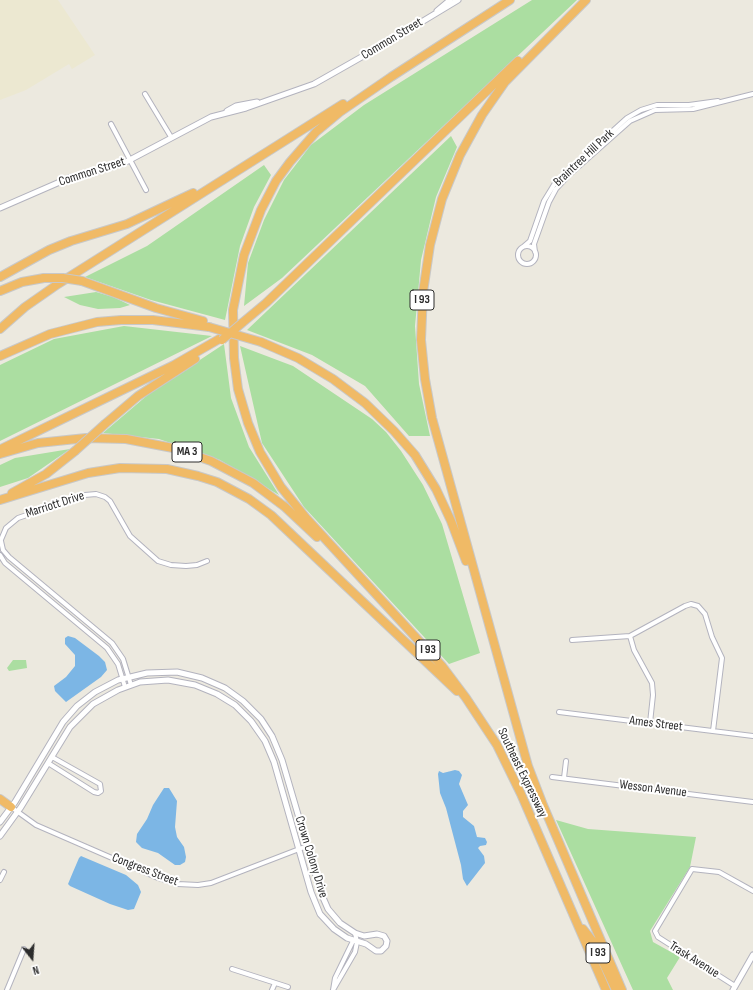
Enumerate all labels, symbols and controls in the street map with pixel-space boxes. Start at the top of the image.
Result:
street label: Common Street [359,15,425,63]
street label: Braintree Hill Park [550,126,618,190]
street label: Common Street [57,154,127,190]
road number: I 93 [410,290,434,310]
road number: MA 3 [172,442,202,462]
street label: Marriott Drive [24,488,86,522]
road number: I 93 [416,640,440,660]
street label: Ames Street [628,713,684,735]
street label: Southeast Expressway [494,726,550,820]
street label: Wesson Avenue [619,777,687,801]
street label: Crown Colony Drive [291,814,331,900]
street label: Congress Street [110,850,180,890]
north arrow [12,938,52,978]
street label: Trask Avenue [666,938,722,982]
road number: I 93 [586,943,610,963]
text: N [31,963,40,977]

